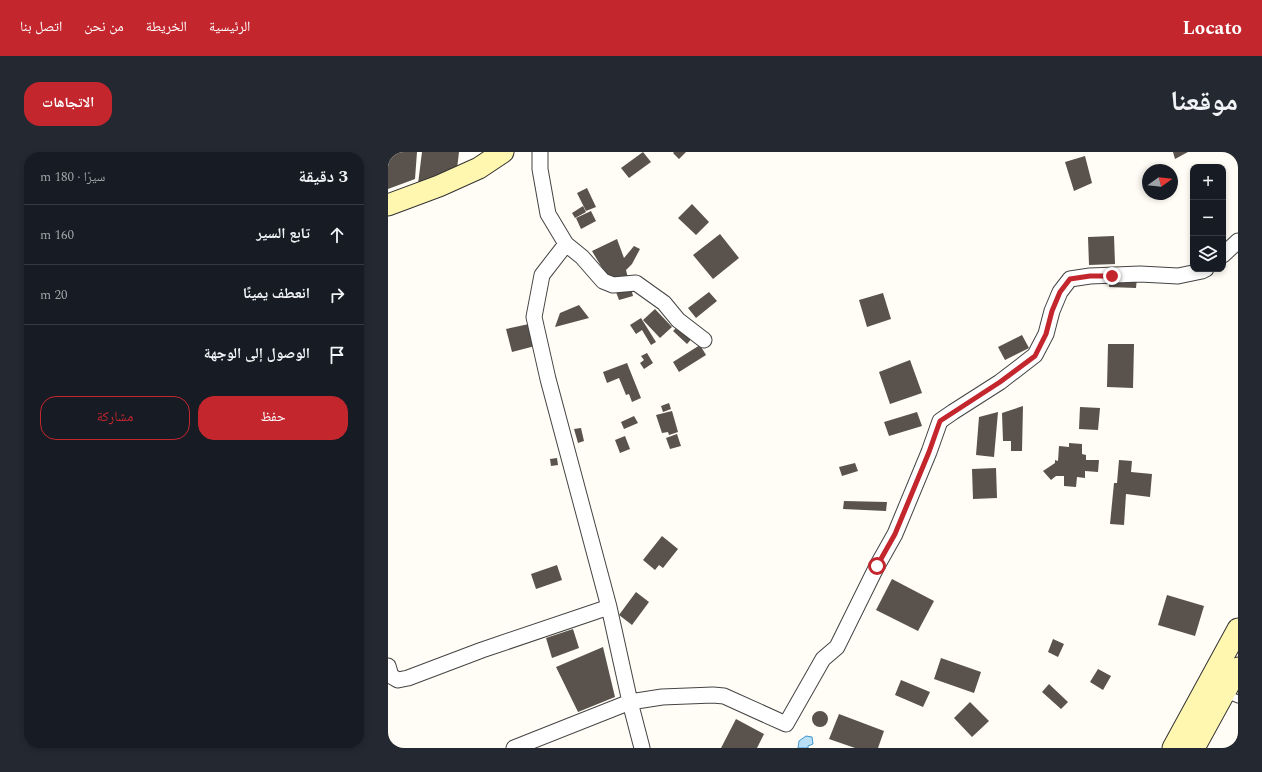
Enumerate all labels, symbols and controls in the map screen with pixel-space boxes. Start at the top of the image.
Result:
text: Locato [1182,14,1242,43]
text: اتصل بنا [20,16,62,37]
text: من نحن [84,16,124,37]
text: الخريطة [146,16,187,37]
text: الرئيسية [209,16,250,37]
text: موقعنا [1170,80,1238,123]
button: الاتجاهات [24,82,112,126]
text: 3 دقيقة [299,164,348,190]
north arrow [1142,164,1178,200]
map controls [1190,164,1226,272]
button: + [1190,164,1226,200]
text: سيرًا · 180 m [40,167,105,187]
button: − [1190,200,1226,236]
text: تابع السير [256,222,310,245]
icon: ahead [326,224,348,246]
text: 160 m [40,225,74,245]
button: layers [1190,236,1226,272]
route end [1103,267,1121,285]
text: انعطف يمينًا [243,282,310,305]
icon: right [326,284,348,306]
text: 20 m [40,285,67,305]
text: الوصول إلى الوجهة [204,342,310,365]
icon: arrive [326,344,348,366]
button: مشاركة [40,396,190,440]
button: حفظ [198,396,348,440]
route start [868,557,886,575]

